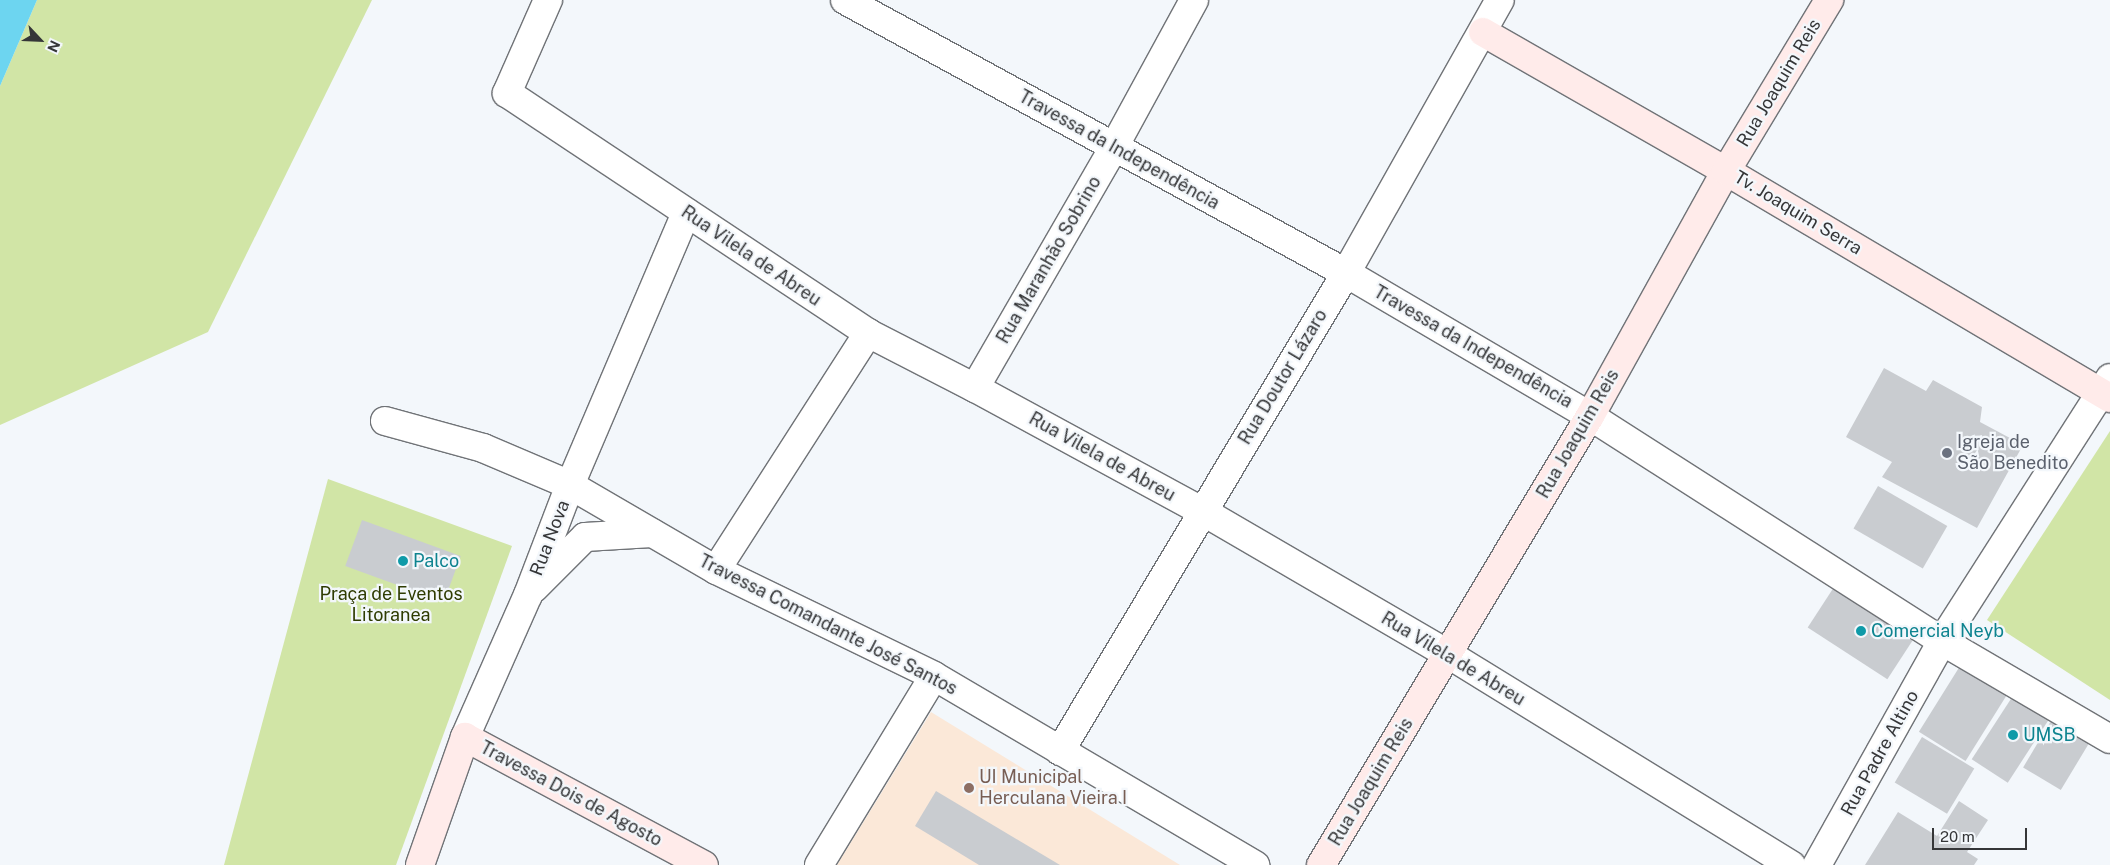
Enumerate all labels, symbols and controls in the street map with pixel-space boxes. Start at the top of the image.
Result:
north arrow [15,15,65,65]
street label: Rua Joaquim Reis [1732,15,1826,151]
text: N [44,38,63,55]
street label: Travessa da Independência [1015,86,1223,214]
street label: Tv. Joaquim Serra [1730,166,1866,260]
street label: Rua Maranhão Sobrino [992,172,1106,348]
street label: Rua Vilela de Abreu [677,201,825,311]
street label: Travessa da Independência [1370,281,1576,413]
street label: Rua Doutor Lázaro [1234,305,1332,449]
street label: Rua Joaquim Reis [1532,366,1624,502]
street label: Rua Vilela de Abreu [1025,408,1179,506]
place label: Igreja de São Benedito [1957,432,2069,474]
marker: Igreja de São Benedito [1941,447,1953,459]
street label: Rua Nova [526,497,574,579]
place label: Palco [413,550,459,572]
street label: Travessa Comandante José Santos [695,550,961,700]
marker: Palco [397,555,409,567]
park label: Praça de Eventos Litoranea [319,584,463,626]
street label: Rua Vilela de Abreu [1377,607,1529,711]
place label: Comercial Neyb [1871,620,2004,642]
marker: Comercial Neyb [1855,625,1867,637]
street label: Rua Padre Altino [1837,687,1923,819]
street label: Rua Joaquim Reis [1324,714,1418,850]
place label: UMSB [2023,724,2076,746]
marker: UMSB [2007,729,2019,741]
street label: Travessa Dois de Agosto [476,737,666,851]
place label: UI Municipal Herculana Vieira I [979,767,1128,810]
marker: UI Municipal Herculana Vieira I [963,782,975,794]
scale bar [1935,818,2030,850]
text: 20 m [1940,828,1975,845]

